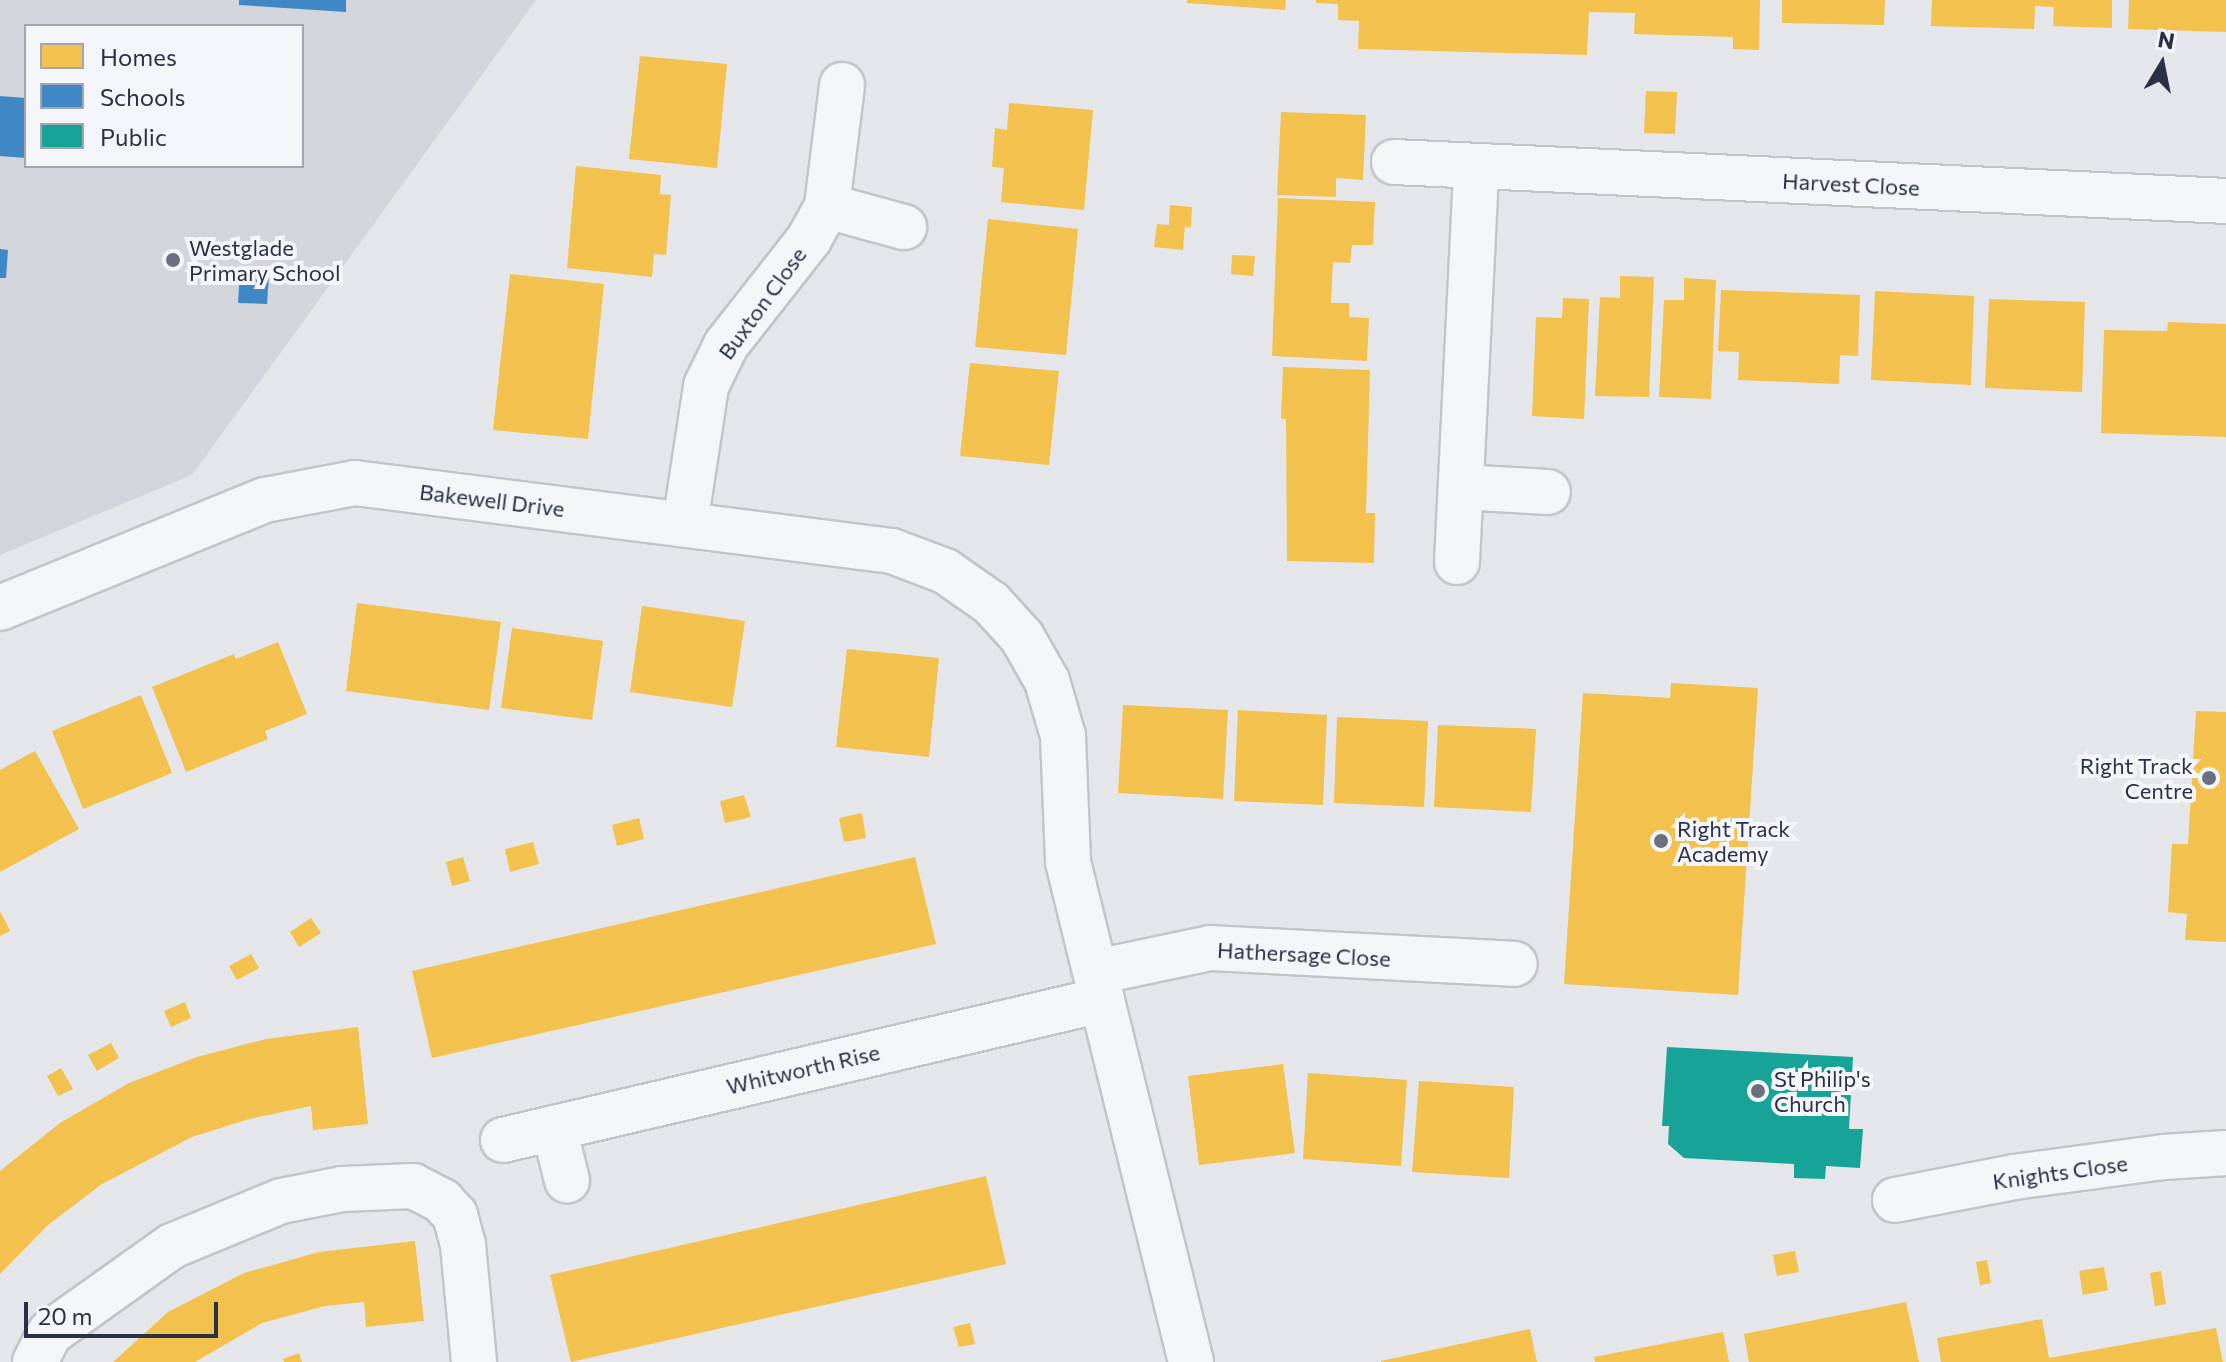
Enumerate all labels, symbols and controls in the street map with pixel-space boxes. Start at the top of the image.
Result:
legend [24,24,304,168]
north arrow [2122,24,2202,104]
text: N [2156,25,2177,55]
text: Homes [100,42,177,71]
text: Schools [100,82,185,111]
text: Public [100,122,167,151]
street label: Harvest Close [1782,167,1920,201]
place label: Westglade Primary School [189,234,341,286]
street label: Buxton Close [712,242,812,364]
marker: Westglade Primary School [164,251,182,269]
street label: Bakewell Drive [418,478,566,522]
place label: Right Track Centre [2080,752,2193,804]
marker: Right Track Centre [2200,769,2218,787]
place label: Right Track Academy [1677,815,1790,866]
marker: Right Track Academy [1652,832,1670,850]
street label: Hathersage Close [1216,936,1392,972]
street label: Whitworth Rise [724,1039,882,1099]
place label: St Philip's Church [1774,1065,1871,1116]
marker: St Philip's Church [1749,1082,1767,1100]
street label: Knights Close [1991,1149,2129,1195]
scale bar [28,1286,222,1336]
text: 20 m [38,1301,92,1330]

